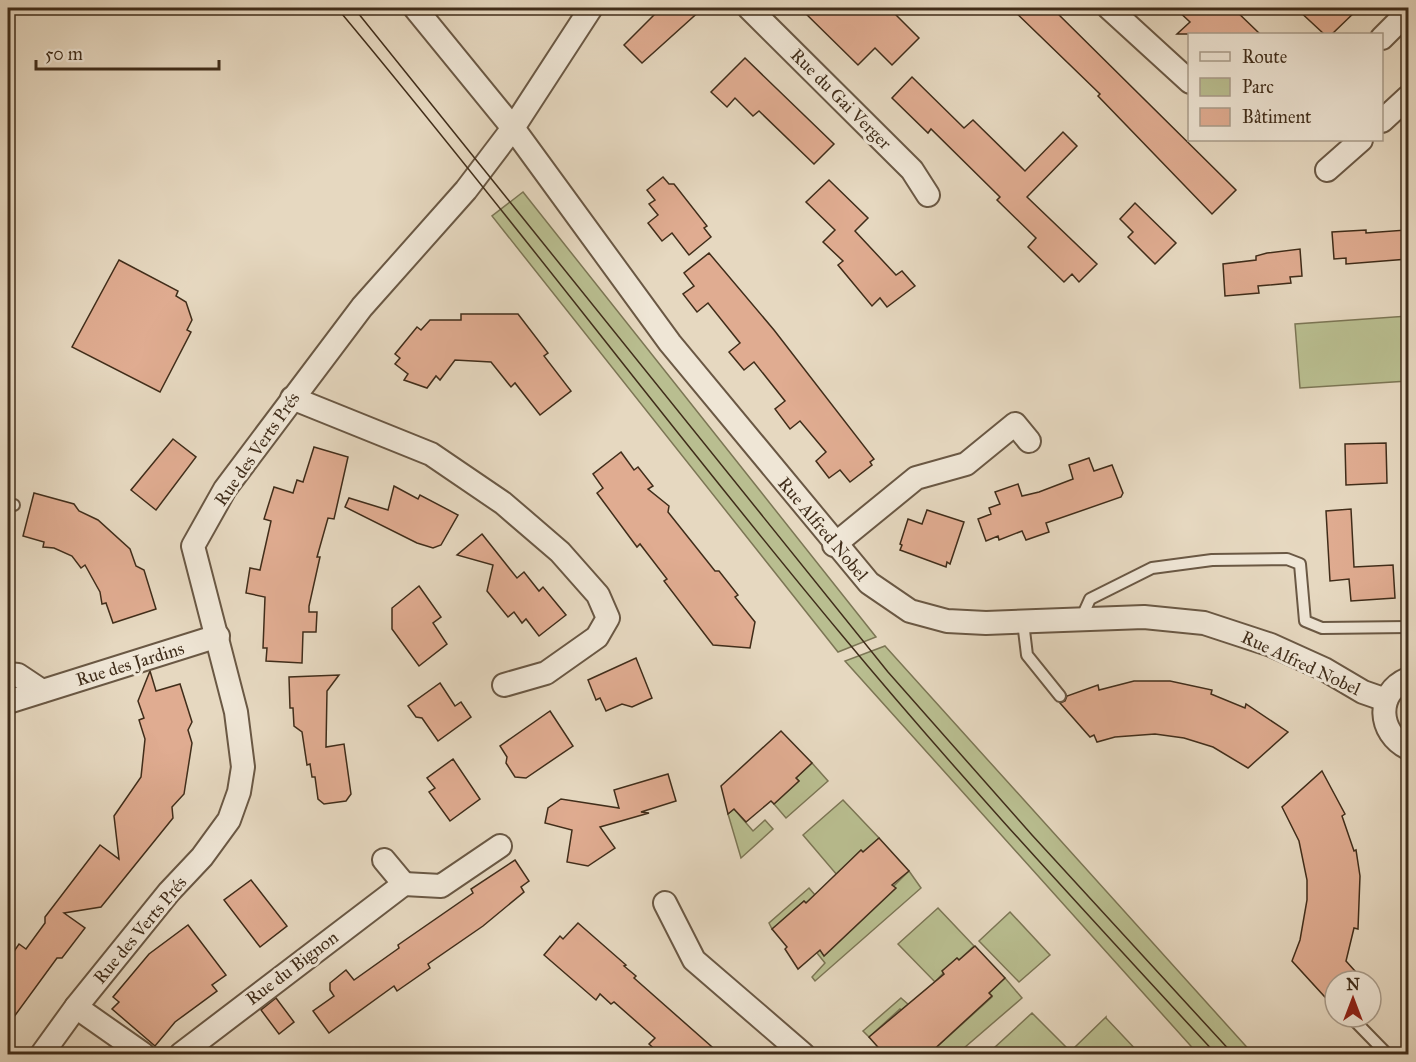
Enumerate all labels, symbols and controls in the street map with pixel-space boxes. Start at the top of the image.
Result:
scale bar [36,33,219,71]
legend [1188,33,1383,141]
text: 50 m [45,43,83,65]
street label: Rue du Gai Verger [785,44,896,155]
text: Route [1242,46,1287,68]
text: Parc [1242,76,1274,98]
text: Bâtiment [1242,106,1312,128]
street label: Rue des Verts Prés [210,388,304,510]
street label: Rue Alfred Nobel [773,473,873,586]
street label: Rue Alfred Nobel [1238,626,1364,700]
street label: Rue des Jardins [73,637,187,692]
street label: Rue des Verts Prés [89,872,191,988]
street label: Rue du Bignon [242,926,343,1011]
north arrow [1323,969,1383,1029]
text: N [1346,975,1360,994]

